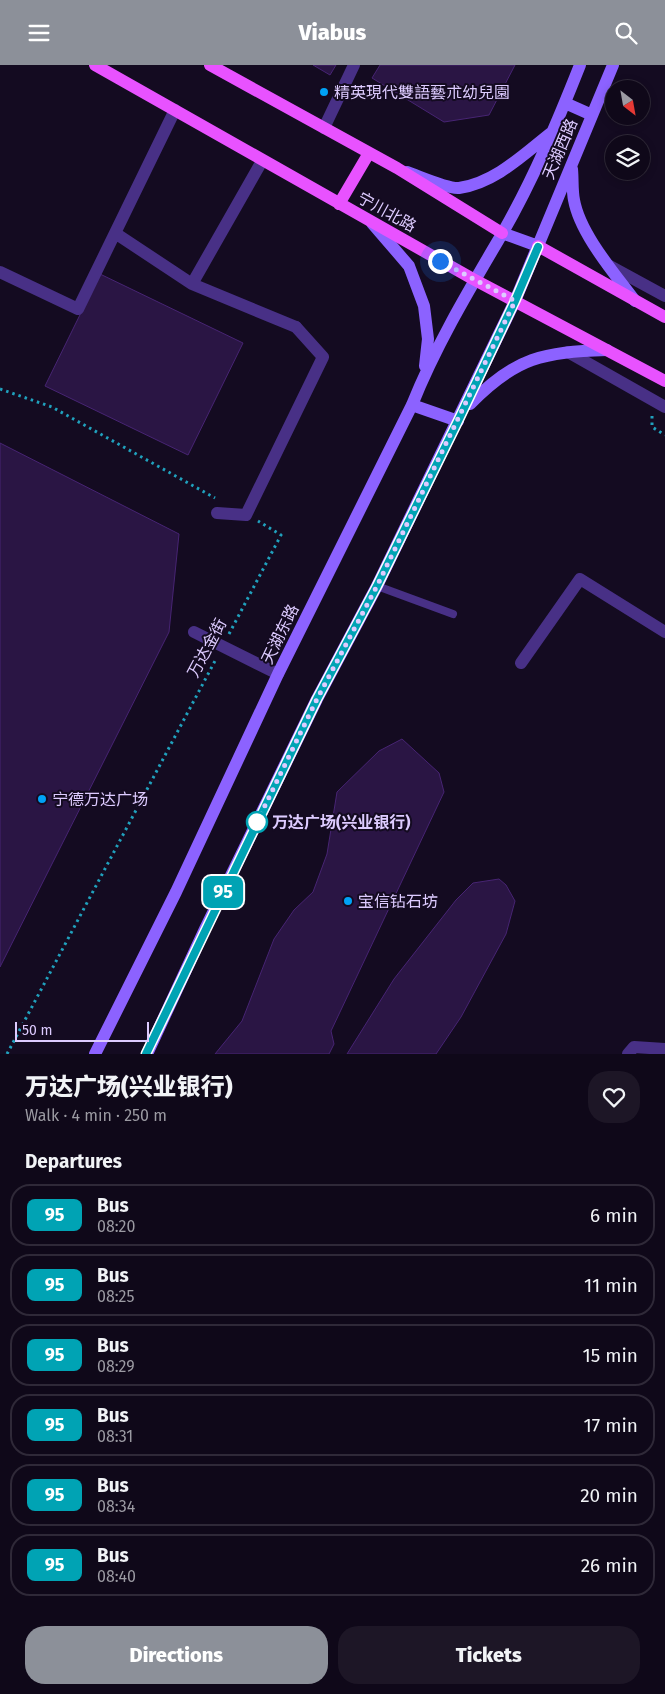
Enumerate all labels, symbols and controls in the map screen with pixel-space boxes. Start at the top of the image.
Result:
icon: menu [25,19,53,47]
text: Viabus [299,19,366,46]
icon: search [612,19,640,47]
north arrow [605,80,650,125]
map controls [605,80,650,180]
place label: 精英現代雙語藝朮幼兒園 [334,83,510,102]
marker: 精英現代雙語藝朮幼兒園 [318,86,330,98]
street label: 天湖西路 [539,116,581,182]
button: layers [605,135,650,180]
street label: 宁川北路 [354,188,420,236]
your location [428,249,453,274]
street label: 天湖东路 [257,601,303,667]
street label: 万达金街 [184,615,230,681]
place label: 宁德万达广场 [52,790,148,809]
marker: 宁德万达广场 [36,793,48,805]
marker: 万达广场(兴业银行) [246,811,268,833]
place label: 万达广场(兴业银行) [272,813,410,832]
line badge: 95 [200,876,246,908]
text: 95 [213,881,233,903]
place label: 宝信钻石坊 [358,892,438,911]
marker: 宝信钻石坊 [342,895,354,907]
scale bar [15,1019,149,1042]
text: 50 m [22,1022,53,1039]
button: heart [588,1071,640,1123]
text: 万达广场(兴业银行) [25,1073,233,1101]
text: Walk · 4 min · 250 m [25,1106,167,1125]
text: Departures [25,1150,122,1173]
text: Bus [97,1194,129,1217]
text: 95 [45,1204,64,1226]
text: 6 min [590,1204,638,1227]
text: 08:20 [97,1217,135,1236]
text: Bus [97,1264,129,1287]
text: 95 [45,1274,64,1296]
text: 11 min [584,1274,638,1297]
text: 08:25 [97,1287,135,1306]
text: Bus [97,1334,129,1357]
text: 95 [45,1344,64,1366]
text: 15 min [582,1344,638,1367]
text: 08:29 [97,1357,135,1376]
text: Bus [97,1404,129,1427]
text: 95 [45,1414,64,1436]
text: 17 min [584,1414,638,1437]
text: 08:31 [97,1427,133,1446]
text: Bus [97,1474,129,1497]
text: 95 [45,1484,64,1506]
text: 20 min [580,1484,638,1507]
text: 08:34 [97,1497,135,1516]
text: Bus [97,1544,129,1567]
text: 95 [45,1554,64,1576]
text: 26 min [581,1554,638,1577]
text: 08:40 [97,1567,136,1586]
button: Directions [25,1626,328,1684]
button: Tickets [338,1626,640,1684]

